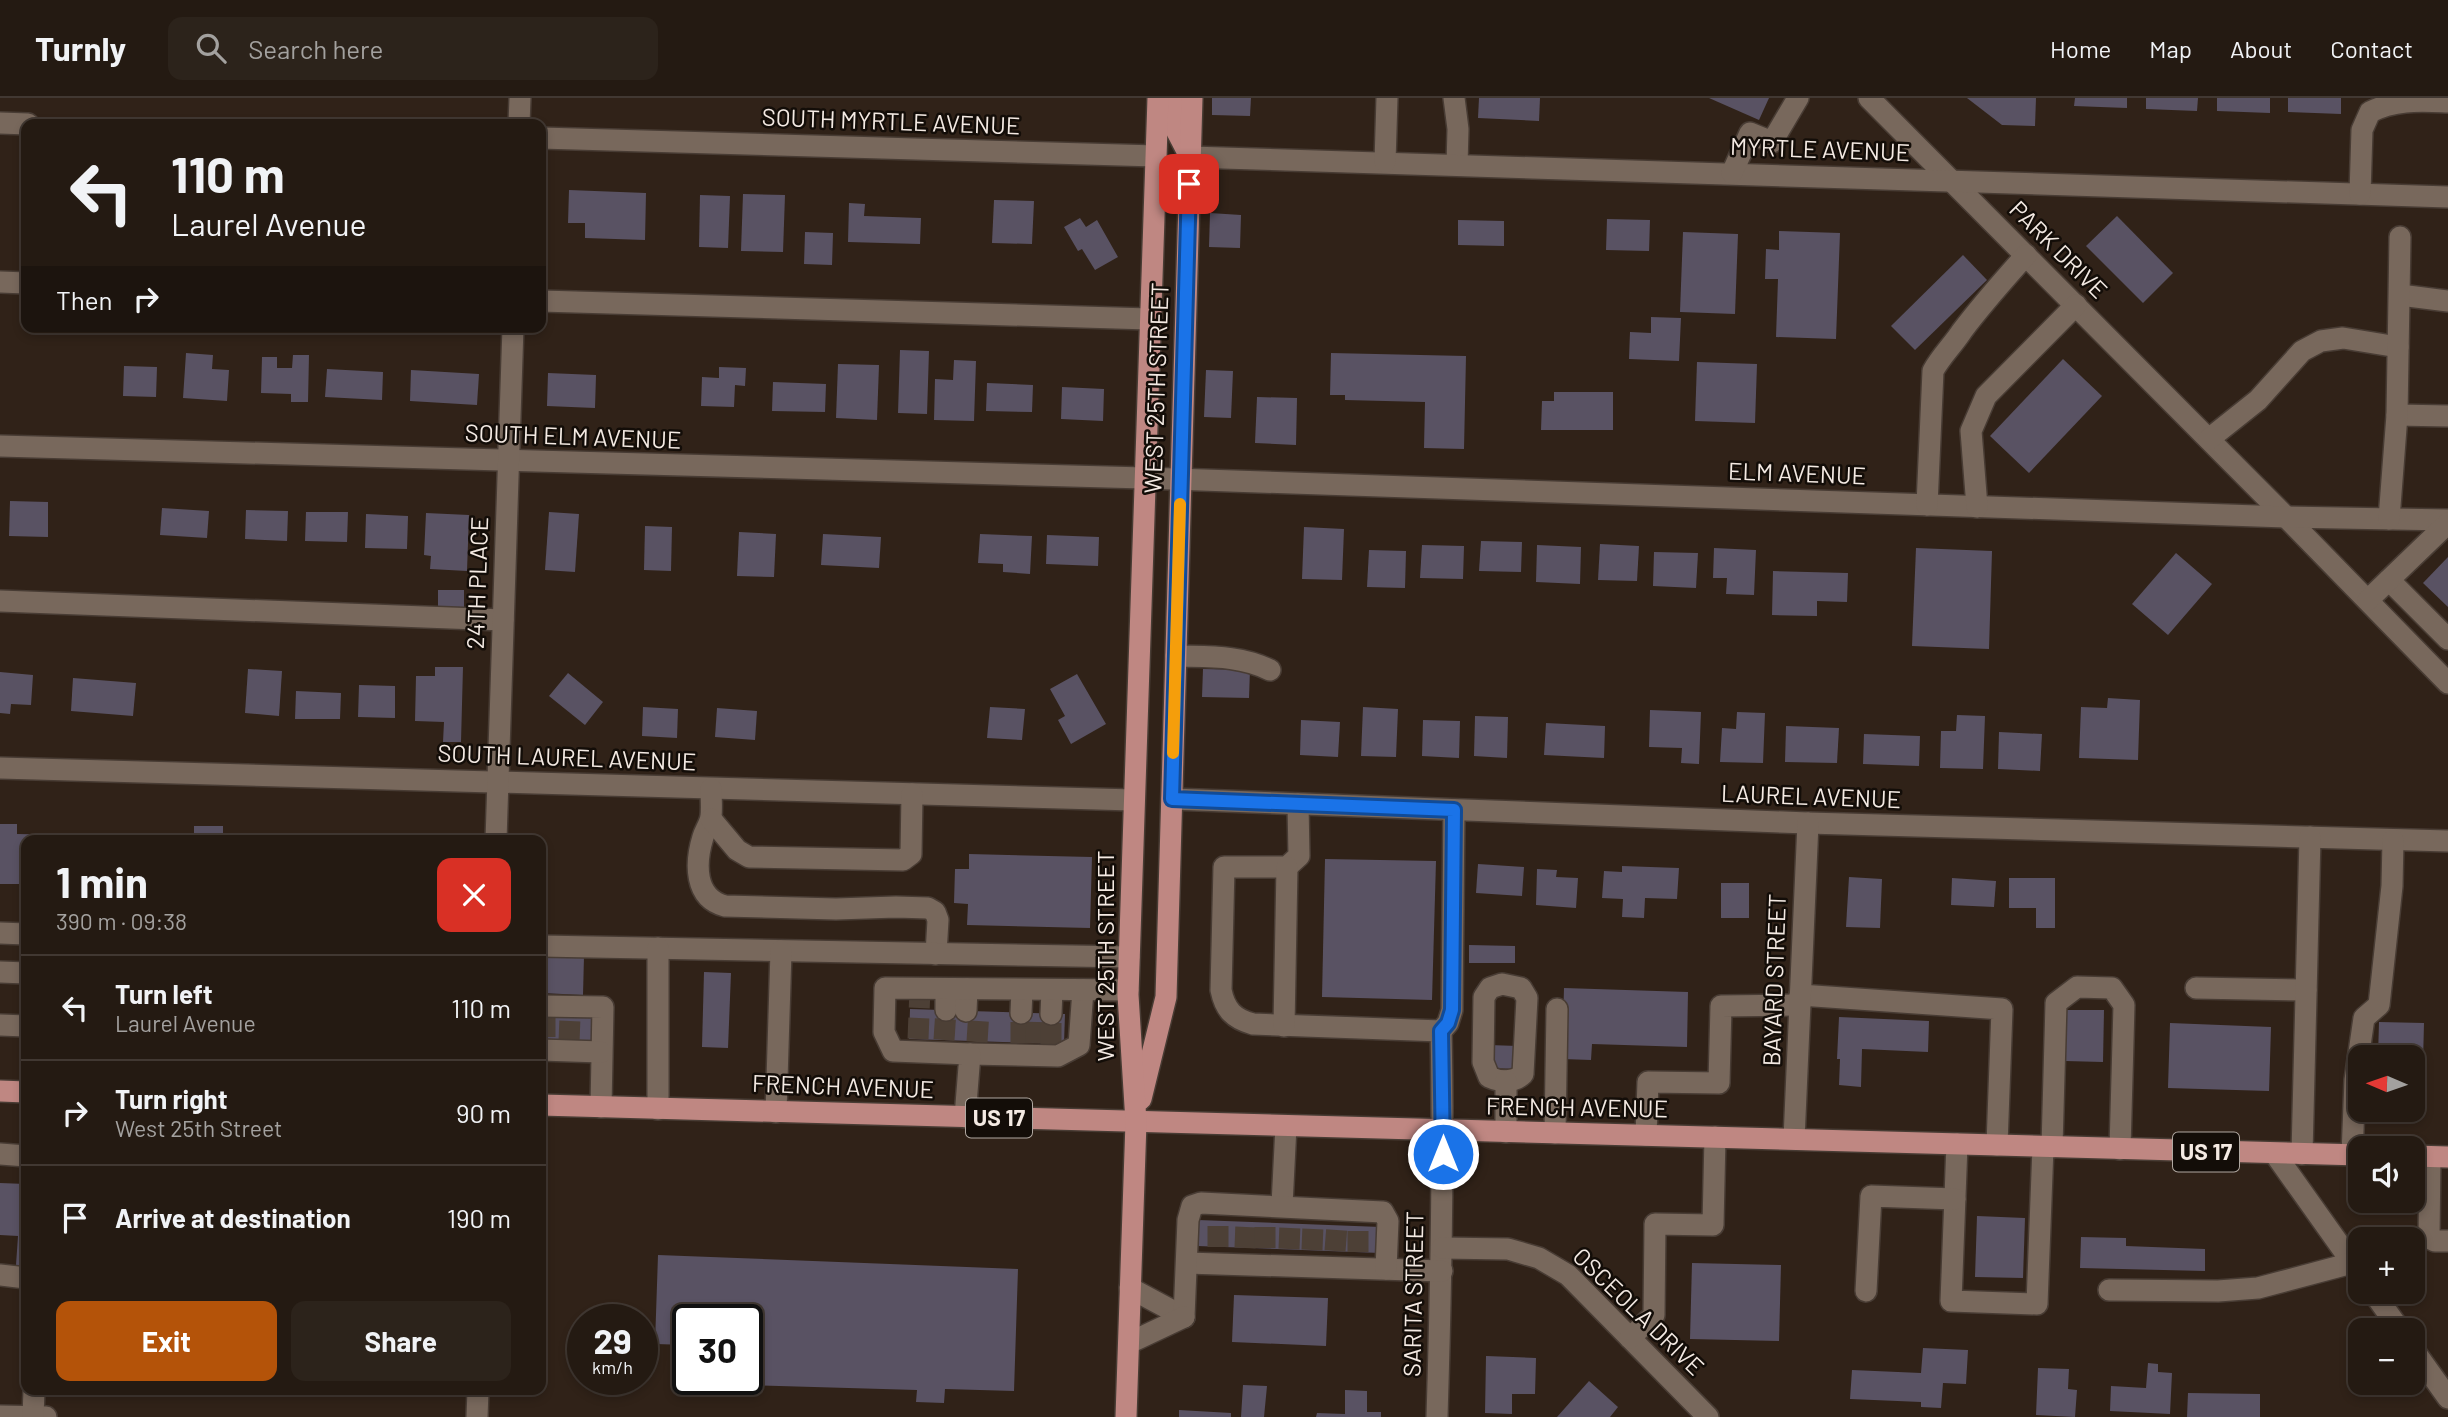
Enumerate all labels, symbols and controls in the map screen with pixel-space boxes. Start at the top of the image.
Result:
search box [168,17,658,80]
text: Turnly [35,28,126,68]
icon: search [192,29,230,67]
text: Search here [248,33,383,64]
text: Home [2050,34,2111,63]
text: Map [2149,34,2192,63]
text: About [2230,34,2292,63]
text: Contact [2330,34,2413,63]
street label: SOUTH MYRTLE AVENUE [761,101,1021,140]
street label: MYRTLE AVENUE [1730,131,1911,166]
text: 110 m [171,144,285,203]
icon: left [56,147,147,238]
pin [1159,154,1219,214]
icon: arrive [1170,165,1208,203]
street label: PARK DRIVE [2004,194,2114,304]
text: Laurel Avenue [171,204,367,242]
icon: right [127,280,165,318]
street label: WEST 25TH STREET [1137,282,1174,494]
text: Then [56,284,113,315]
street label: SOUTH ELM AVENUE [464,417,682,454]
street label: ELM AVENUE [1728,456,1867,489]
street label: 24TH PLACE [460,516,493,650]
street label: SOUTH LAUREL AVENUE [437,737,697,776]
street label: LAUREL AVENUE [1720,778,1902,813]
street label: WEST 25TH STREET [1090,850,1119,1062]
text: 1 min [56,856,148,906]
button: close [437,858,511,932]
street label: BAYARD STREET [1756,893,1791,1067]
text: 390 m · 09:38 [56,907,187,935]
text: Turn left [115,978,213,1009]
icon: left [56,989,94,1027]
text: 110 m [451,992,511,1023]
text: Laurel Avenue [115,1009,256,1037]
north arrow [2348,1045,2426,1122]
map controls [2348,1045,2425,1395]
street label: FRENCH AVENUE [752,1068,935,1103]
text: Turn right [115,1083,228,1114]
street label: FRENCH AVENUE [1486,1090,1668,1123]
icon: right [56,1094,94,1132]
text: 90 m [456,1097,511,1128]
road number: US 17 [966,1099,1032,1138]
text: West 25th Street [115,1114,282,1142]
position arrow [1406,1117,1480,1191]
road number: US 17 [2173,1133,2239,1172]
button: sound [2348,1136,2425,1213]
icon: arrive [56,1199,94,1237]
text: Arrive at destination [115,1202,351,1233]
text: 190 m [447,1202,511,1233]
street label: SARITA STREET [1397,1211,1428,1377]
button: + [2348,1227,2425,1304]
street label: OSCEOLA DRIVE [1567,1241,1711,1381]
button: Exit [56,1301,277,1381]
button: Share [291,1301,511,1381]
speed limit sign: 30 [672,1304,763,1395]
button: − [2348,1318,2425,1395]
text: 29 [593,1319,632,1361]
text: km/h [592,1356,633,1378]

